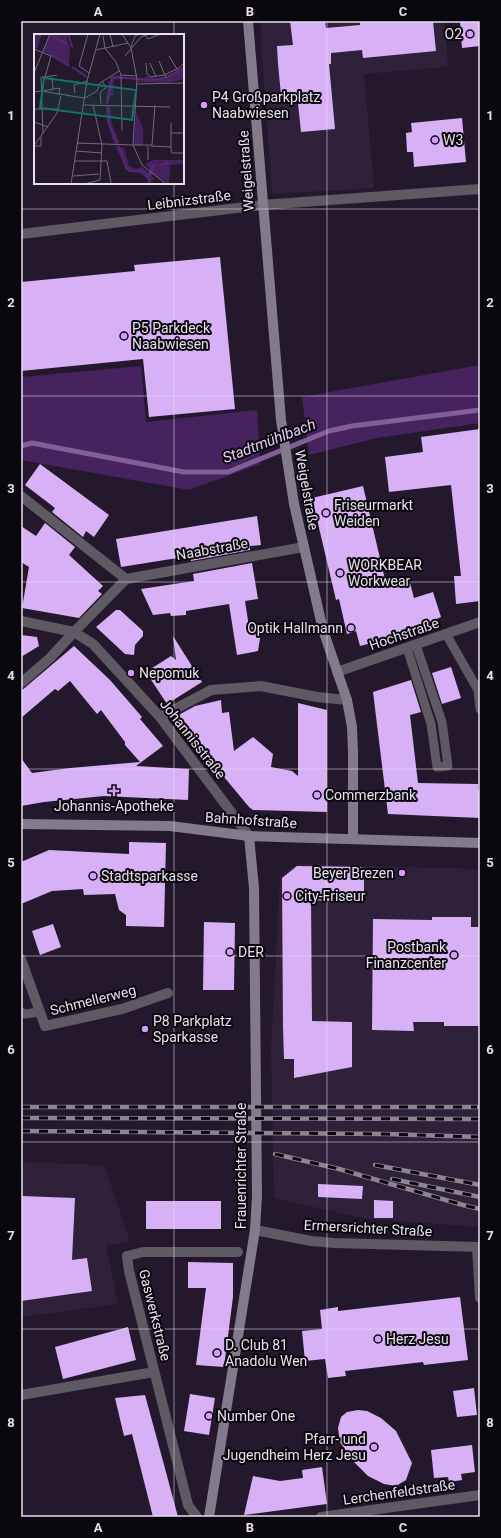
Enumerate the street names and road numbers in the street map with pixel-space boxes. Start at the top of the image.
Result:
street label: Weigelstraße [235,130,257,212]
street label: Leibnizstraße [146,187,232,213]
street label: Weigelstraße [292,449,322,531]
street label: Naabstraße [175,535,249,563]
street label: Hochstraße [367,615,441,653]
street label: Johannisstraße [157,696,229,782]
street label: Bahnhofstraße [205,809,297,831]
street label: Schmellerweg [48,982,138,1018]
street label: Frauenrichter Straße [233,1103,249,1229]
street label: Ermersrichter Straße [303,1217,433,1239]
street label: Gaswerkstraße [136,1268,174,1362]
street label: Lerchenfeldstraße [342,1476,456,1508]

